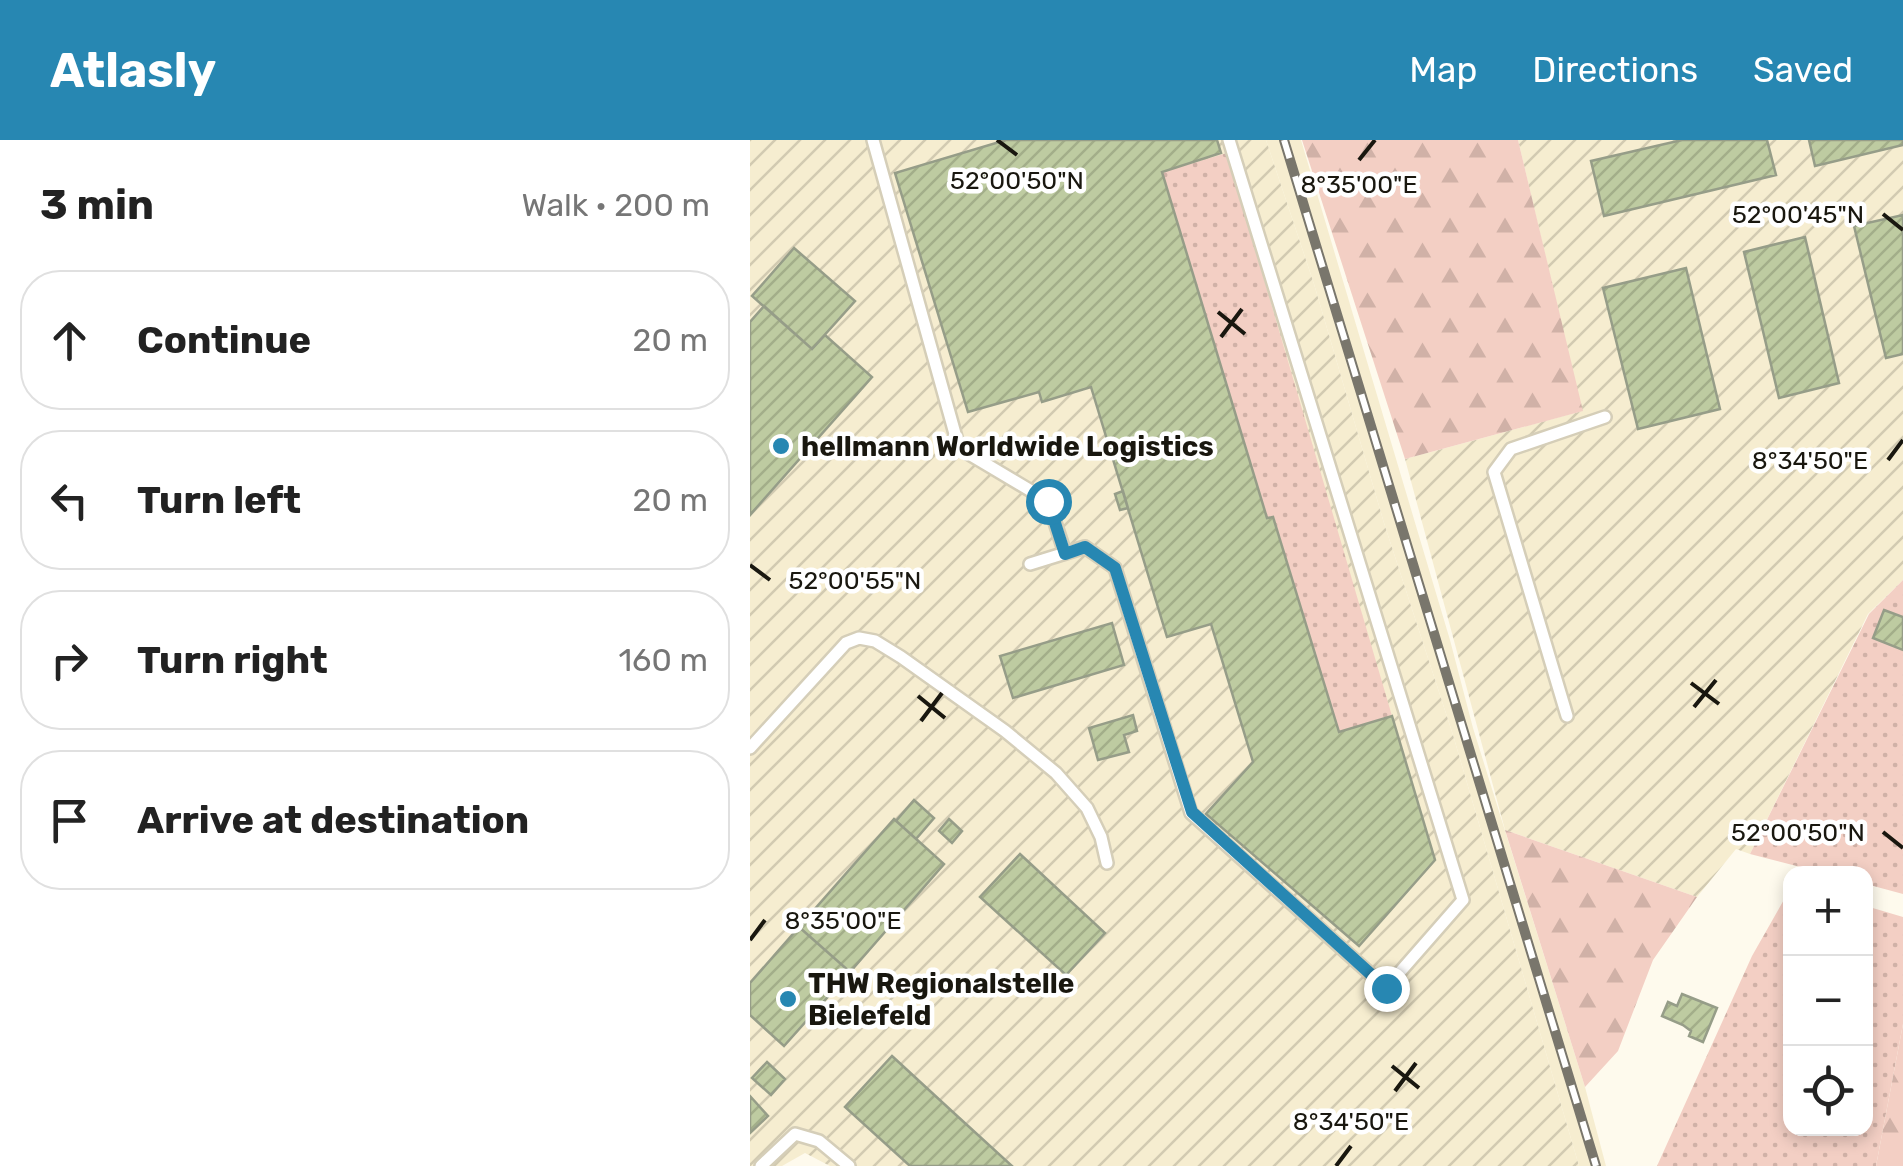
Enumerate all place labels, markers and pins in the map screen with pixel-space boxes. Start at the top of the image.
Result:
place label: hellmann Worldwide Logistics [801,430,1214,463]
marker: hellmann Worldwide Logistics [770,435,792,457]
place label: THW Regionalstelle Bielefeld [808,967,1075,1032]
marker: THW Regionalstelle Bielefeld [777,988,799,1010]

